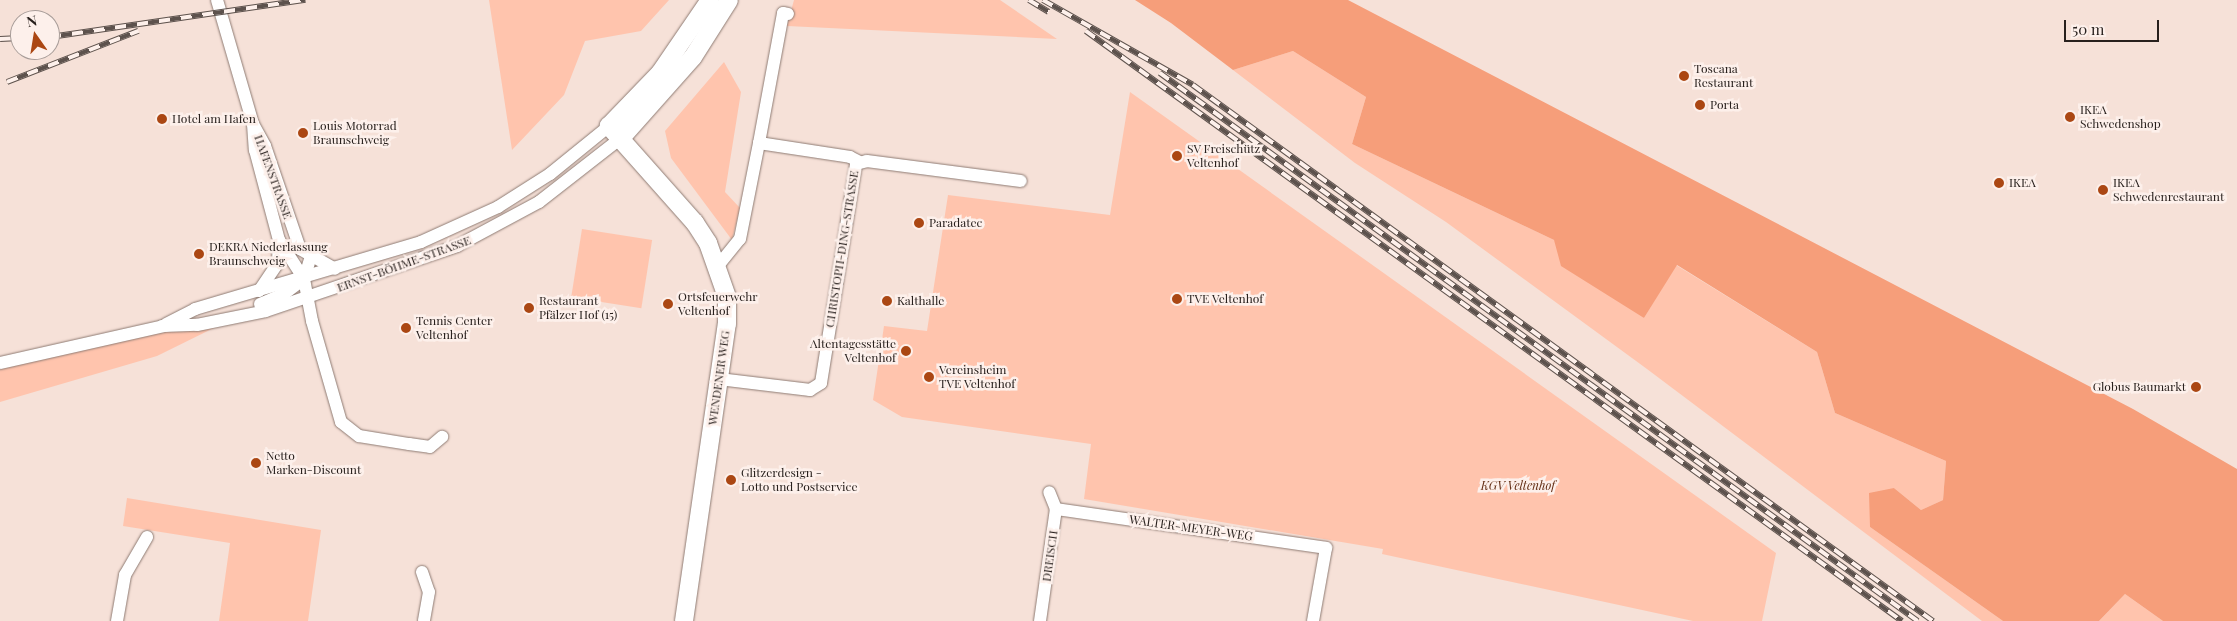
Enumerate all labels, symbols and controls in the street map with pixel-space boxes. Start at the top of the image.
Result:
north arrow [10,10,60,60]
text: N [25,10,39,31]
scale bar [2067,10,2162,42]
text: 50 m [2072,19,2104,39]
place label: Toscana Restaurant [1694,62,1753,90]
marker: Toscana Restaurant [1678,70,1690,82]
place label: Porta [1710,98,1739,112]
marker: Porta [1694,99,1706,111]
place label: IKEA Schwedenshop [2080,103,2161,131]
marker: IKEA Schwedenshop [2064,111,2076,123]
place label: Hotel am Hafen [172,112,256,126]
marker: Hotel am Hafen [156,113,168,125]
place label: Louis Motorrad Braunschweig [313,119,397,147]
marker: Louis Motorrad Braunschweig [297,127,309,139]
street label: HAFENSTRASSE [251,133,295,221]
place label: SV Freischütz Veltenhof [1187,142,1261,170]
marker: SV Freischütz Veltenhof [1171,150,1183,162]
street label: CHRISTOPH-DING-STRASSE [822,169,862,329]
place label: IKEA [2009,176,2036,190]
place label: IKEA Schwedenrestaurant [2113,176,2224,204]
marker: IKEA [1993,177,2005,189]
marker: IKEA Schwedenrestaurant [2097,184,2109,196]
place label: Paradatec [929,216,982,230]
marker: Paradatec [913,217,925,229]
street label: ERNST-BÖHME-STRASSE [335,233,473,295]
place label: DEKRA Niederlassung Braunschweig [209,240,328,268]
marker: DEKRA Niederlassung Braunschweig [193,248,205,260]
place label: Ortsfeuerwehr Veltenhof [678,290,758,318]
place label: TVE Veltenhof [1187,292,1264,306]
marker: TVE Veltenhof [1171,293,1183,305]
place label: Restaurant Pfälzer Hof (15) [539,294,618,322]
place label: Kalthalle [897,294,944,308]
marker: Kalthalle [881,295,893,307]
marker: Ortsfeuerwehr Veltenhof [662,298,674,310]
marker: Restaurant Pfälzer Hof (15) [523,302,535,314]
place label: Tennis Center Veltenhof [416,314,492,342]
marker: Tennis Center Veltenhof [400,322,412,334]
street label: WENDENER WEG [705,330,733,426]
place label: Altentagesstätte Veltenhof [810,337,896,365]
marker: Altentagesstätte Veltenhof [900,345,912,357]
place label: Vereinsheim TVE Veltenhof [939,363,1016,391]
marker: Vereinsheim TVE Veltenhof [923,371,935,383]
place label: Globus Baumarkt [2093,380,2186,394]
marker: Globus Baumarkt [2190,381,2202,393]
place label: Netto Marken-Discount [266,449,361,477]
marker: Netto Marken-Discount [250,457,262,469]
place label: Glitzerdesign - Lotto und Postservice [741,466,857,494]
marker: Glitzerdesign - Lotto und Postservice [725,474,737,486]
park label: KGV Veltenhof [1481,479,1555,493]
street label: WALTER-MEYER-WEG [1128,512,1254,544]
street label: DREISCH [1039,529,1061,583]

